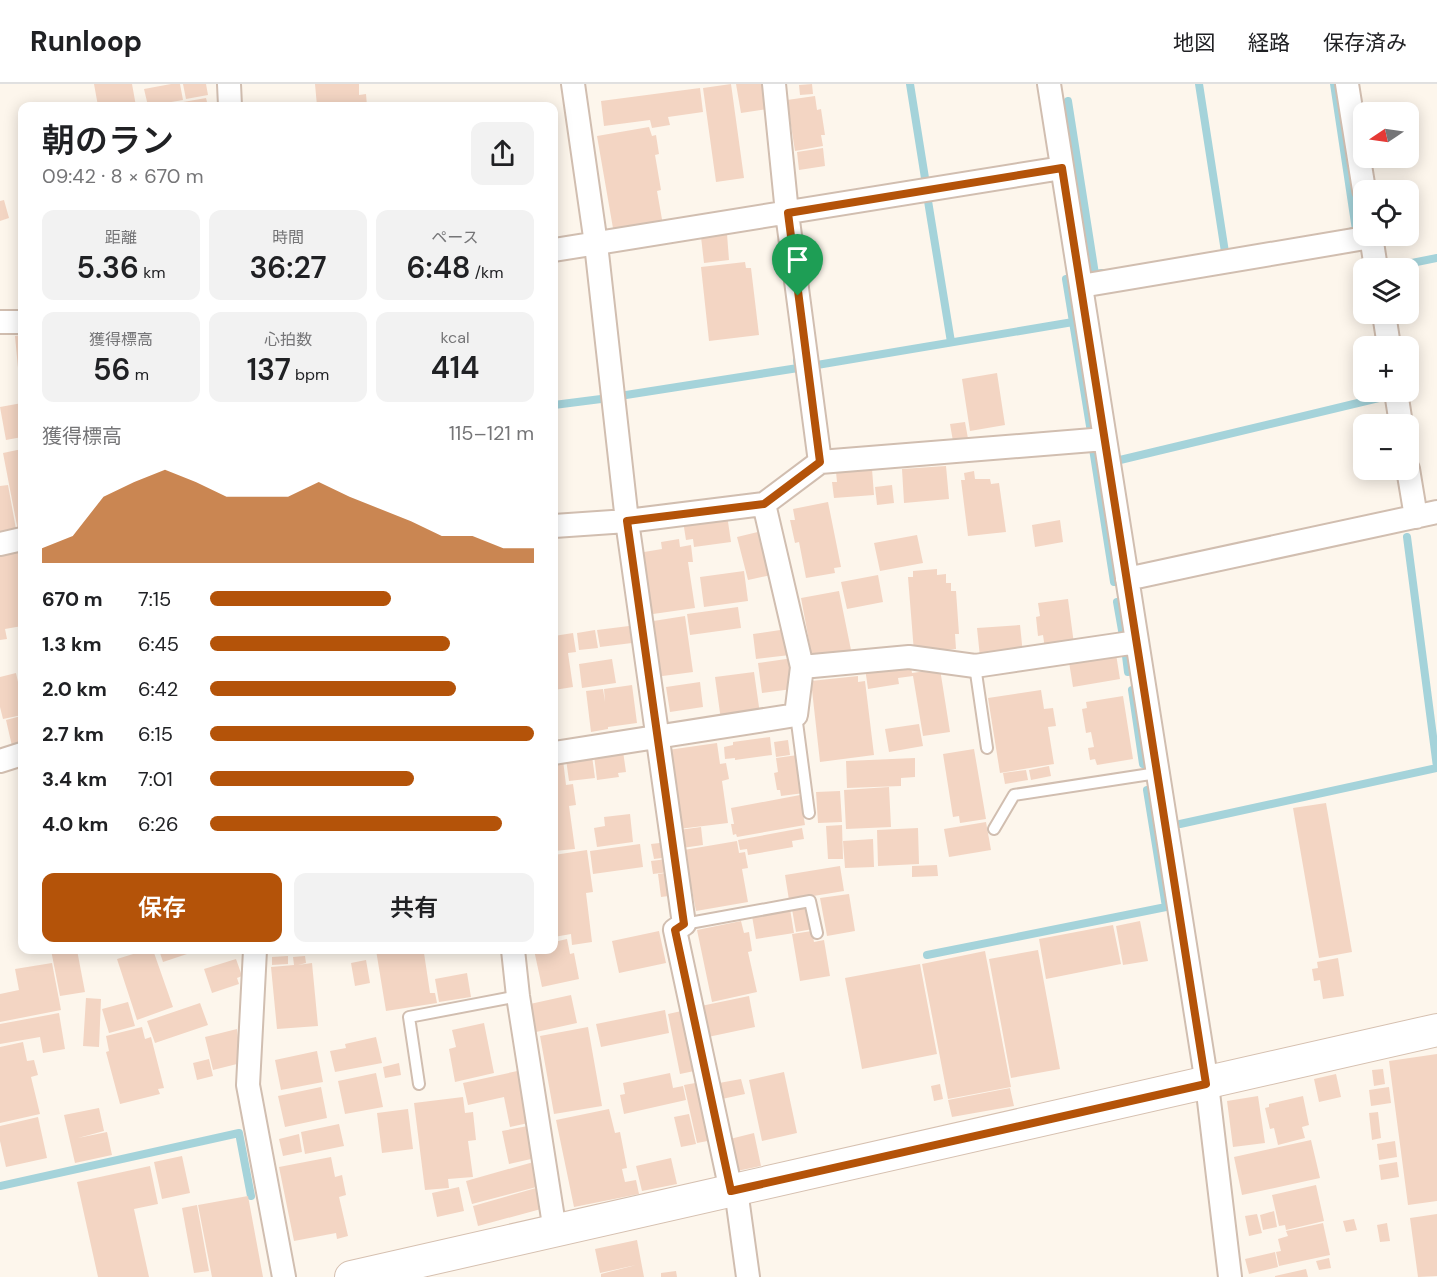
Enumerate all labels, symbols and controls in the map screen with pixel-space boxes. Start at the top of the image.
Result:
text: Runloop [30,23,142,60]
text: 地図 [1173,29,1215,57]
text: 経路 [1248,29,1290,57]
text: 保存済み [1323,29,1407,57]
north arrow [1353,102,1419,168]
map controls [1353,102,1419,480]
text: 朝のラン [42,119,174,162]
button: share [471,122,534,185]
text: 09:42 · 8 × 670 m [42,163,204,189]
button: locate [1353,180,1419,246]
text: 距離 [105,227,137,248]
text: 時間 [272,227,304,248]
text: ペース [431,227,479,248]
pin [772,234,823,296]
icon: arrive [781,243,814,276]
text: 5.36 [76,248,139,287]
text: 36:27 [249,248,327,287]
text: 6:48 [407,248,471,287]
button: layers [1353,258,1419,324]
text: km [139,262,166,283]
text: /km [471,262,503,283]
text: kcal [441,327,469,348]
text: 獲得標高 [89,329,153,350]
text: 心拍数 [264,329,312,350]
button: + [1353,336,1419,402]
text: 414 [431,348,479,387]
text: 56 [93,350,131,389]
text: 137 [247,350,291,389]
text: m [131,364,149,385]
text: bpm [291,364,329,385]
button: − [1353,414,1419,480]
text: 115–121 m [449,420,534,446]
text: 獲得標高 [42,423,122,449]
text: 670 m [42,586,103,612]
text: 7:15 [138,586,171,612]
text: 1.3 km [42,631,101,657]
text: 6:45 [138,631,179,657]
text: 2.0 km [42,676,107,702]
text: 6:42 [138,676,178,702]
text: 2.7 km [42,721,104,747]
text: 6:15 [138,721,173,747]
text: 3.4 km [42,766,107,792]
text: 7:01 [138,766,173,792]
text: 4.0 km [42,811,108,837]
text: 6:26 [138,811,179,837]
button: 保存 [42,873,282,942]
button: 共有 [294,873,534,942]

